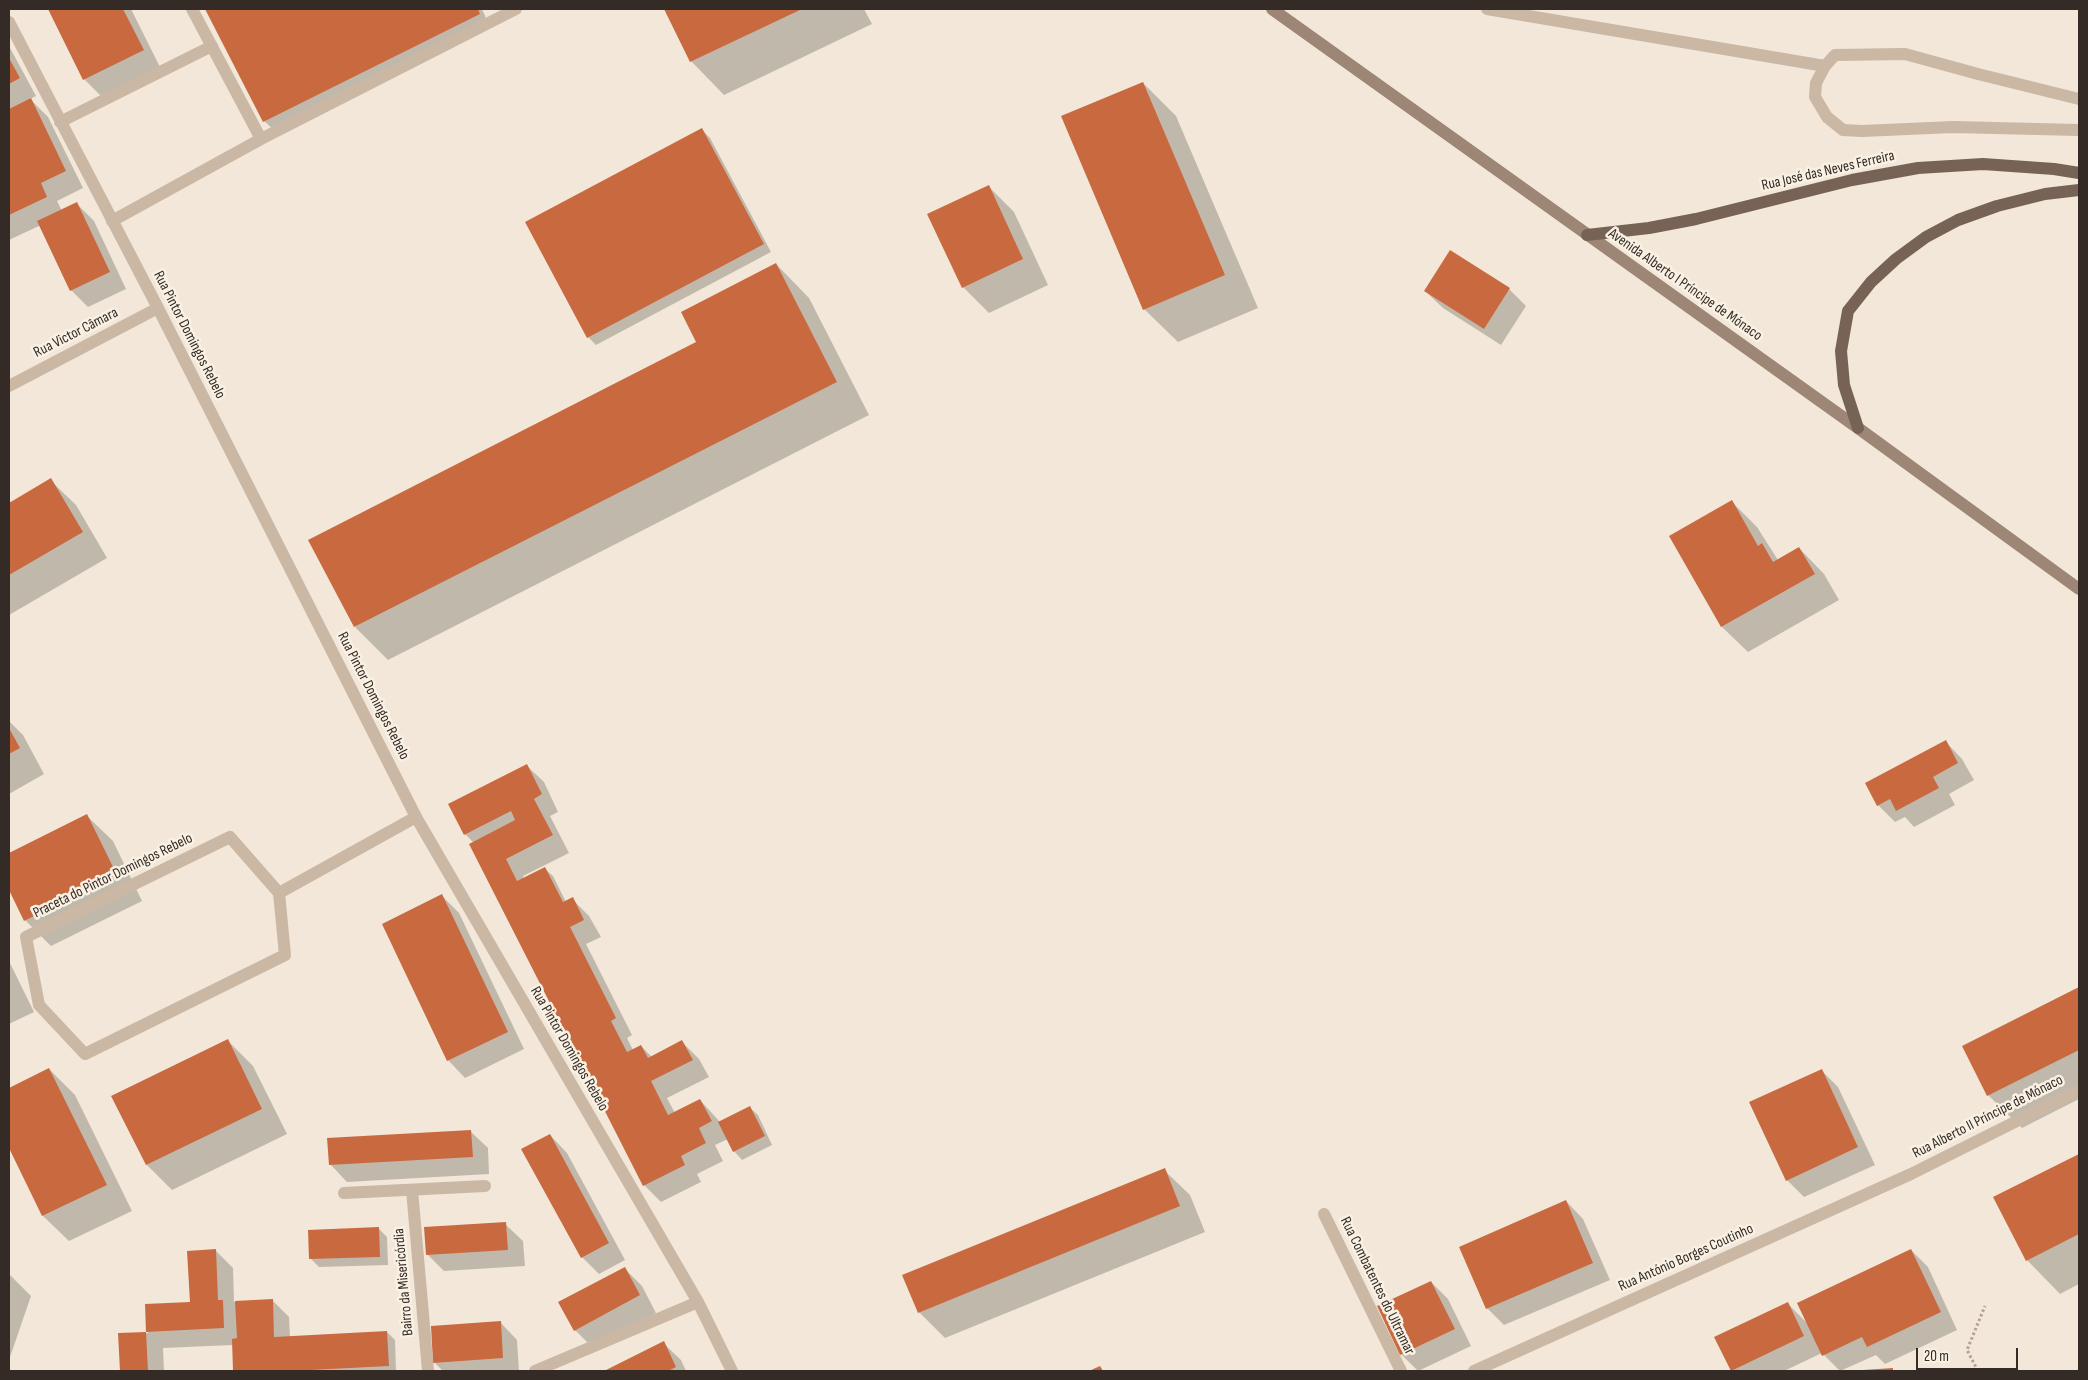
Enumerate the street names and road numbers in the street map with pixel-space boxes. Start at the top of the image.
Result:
street label: Rua José das Neves Ferreira [1760,147,1896,195]
street label: Avenida Alberto I Príncipe de Mónaco [1605,225,1765,345]
street label: Rua Pintor Domingos Rebelo [149,268,229,402]
street label: Rua Victor Câmara [31,304,121,362]
street label: Rua Pintor Domingos Rebelo [333,629,413,763]
street label: Praceta do Pintor Domingos Rebelo [30,830,196,922]
street label: Rua Pintor Domingos Rebelo [526,984,612,1114]
street label: Rua Alberto II Príncipe de Mónaco [1910,1071,2066,1163]
street label: Rua Combatentes do Ultramar [1336,1214,1418,1358]
street label: Rua António Borges Coutinho [1616,1220,1756,1296]
street label: Bairro da Misericórdia [390,1227,418,1337]

